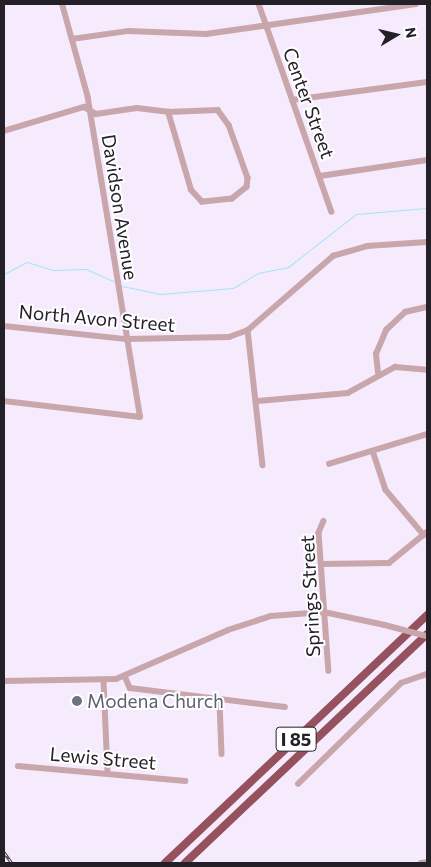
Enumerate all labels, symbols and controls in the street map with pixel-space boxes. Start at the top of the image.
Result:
north arrow [371,10,421,60]
text: N [402,26,421,39]
street label: Center Street [278,44,340,162]
street label: Davidson Avenue [97,133,143,281]
street label: North Avon Street [18,300,176,336]
street label: Springs Street [295,534,325,658]
place label: Modena Church [87,690,224,712]
marker: Modena Church [71,695,83,707]
road number: I 85 [275,724,317,754]
street label: Lewis Street [49,742,157,774]

